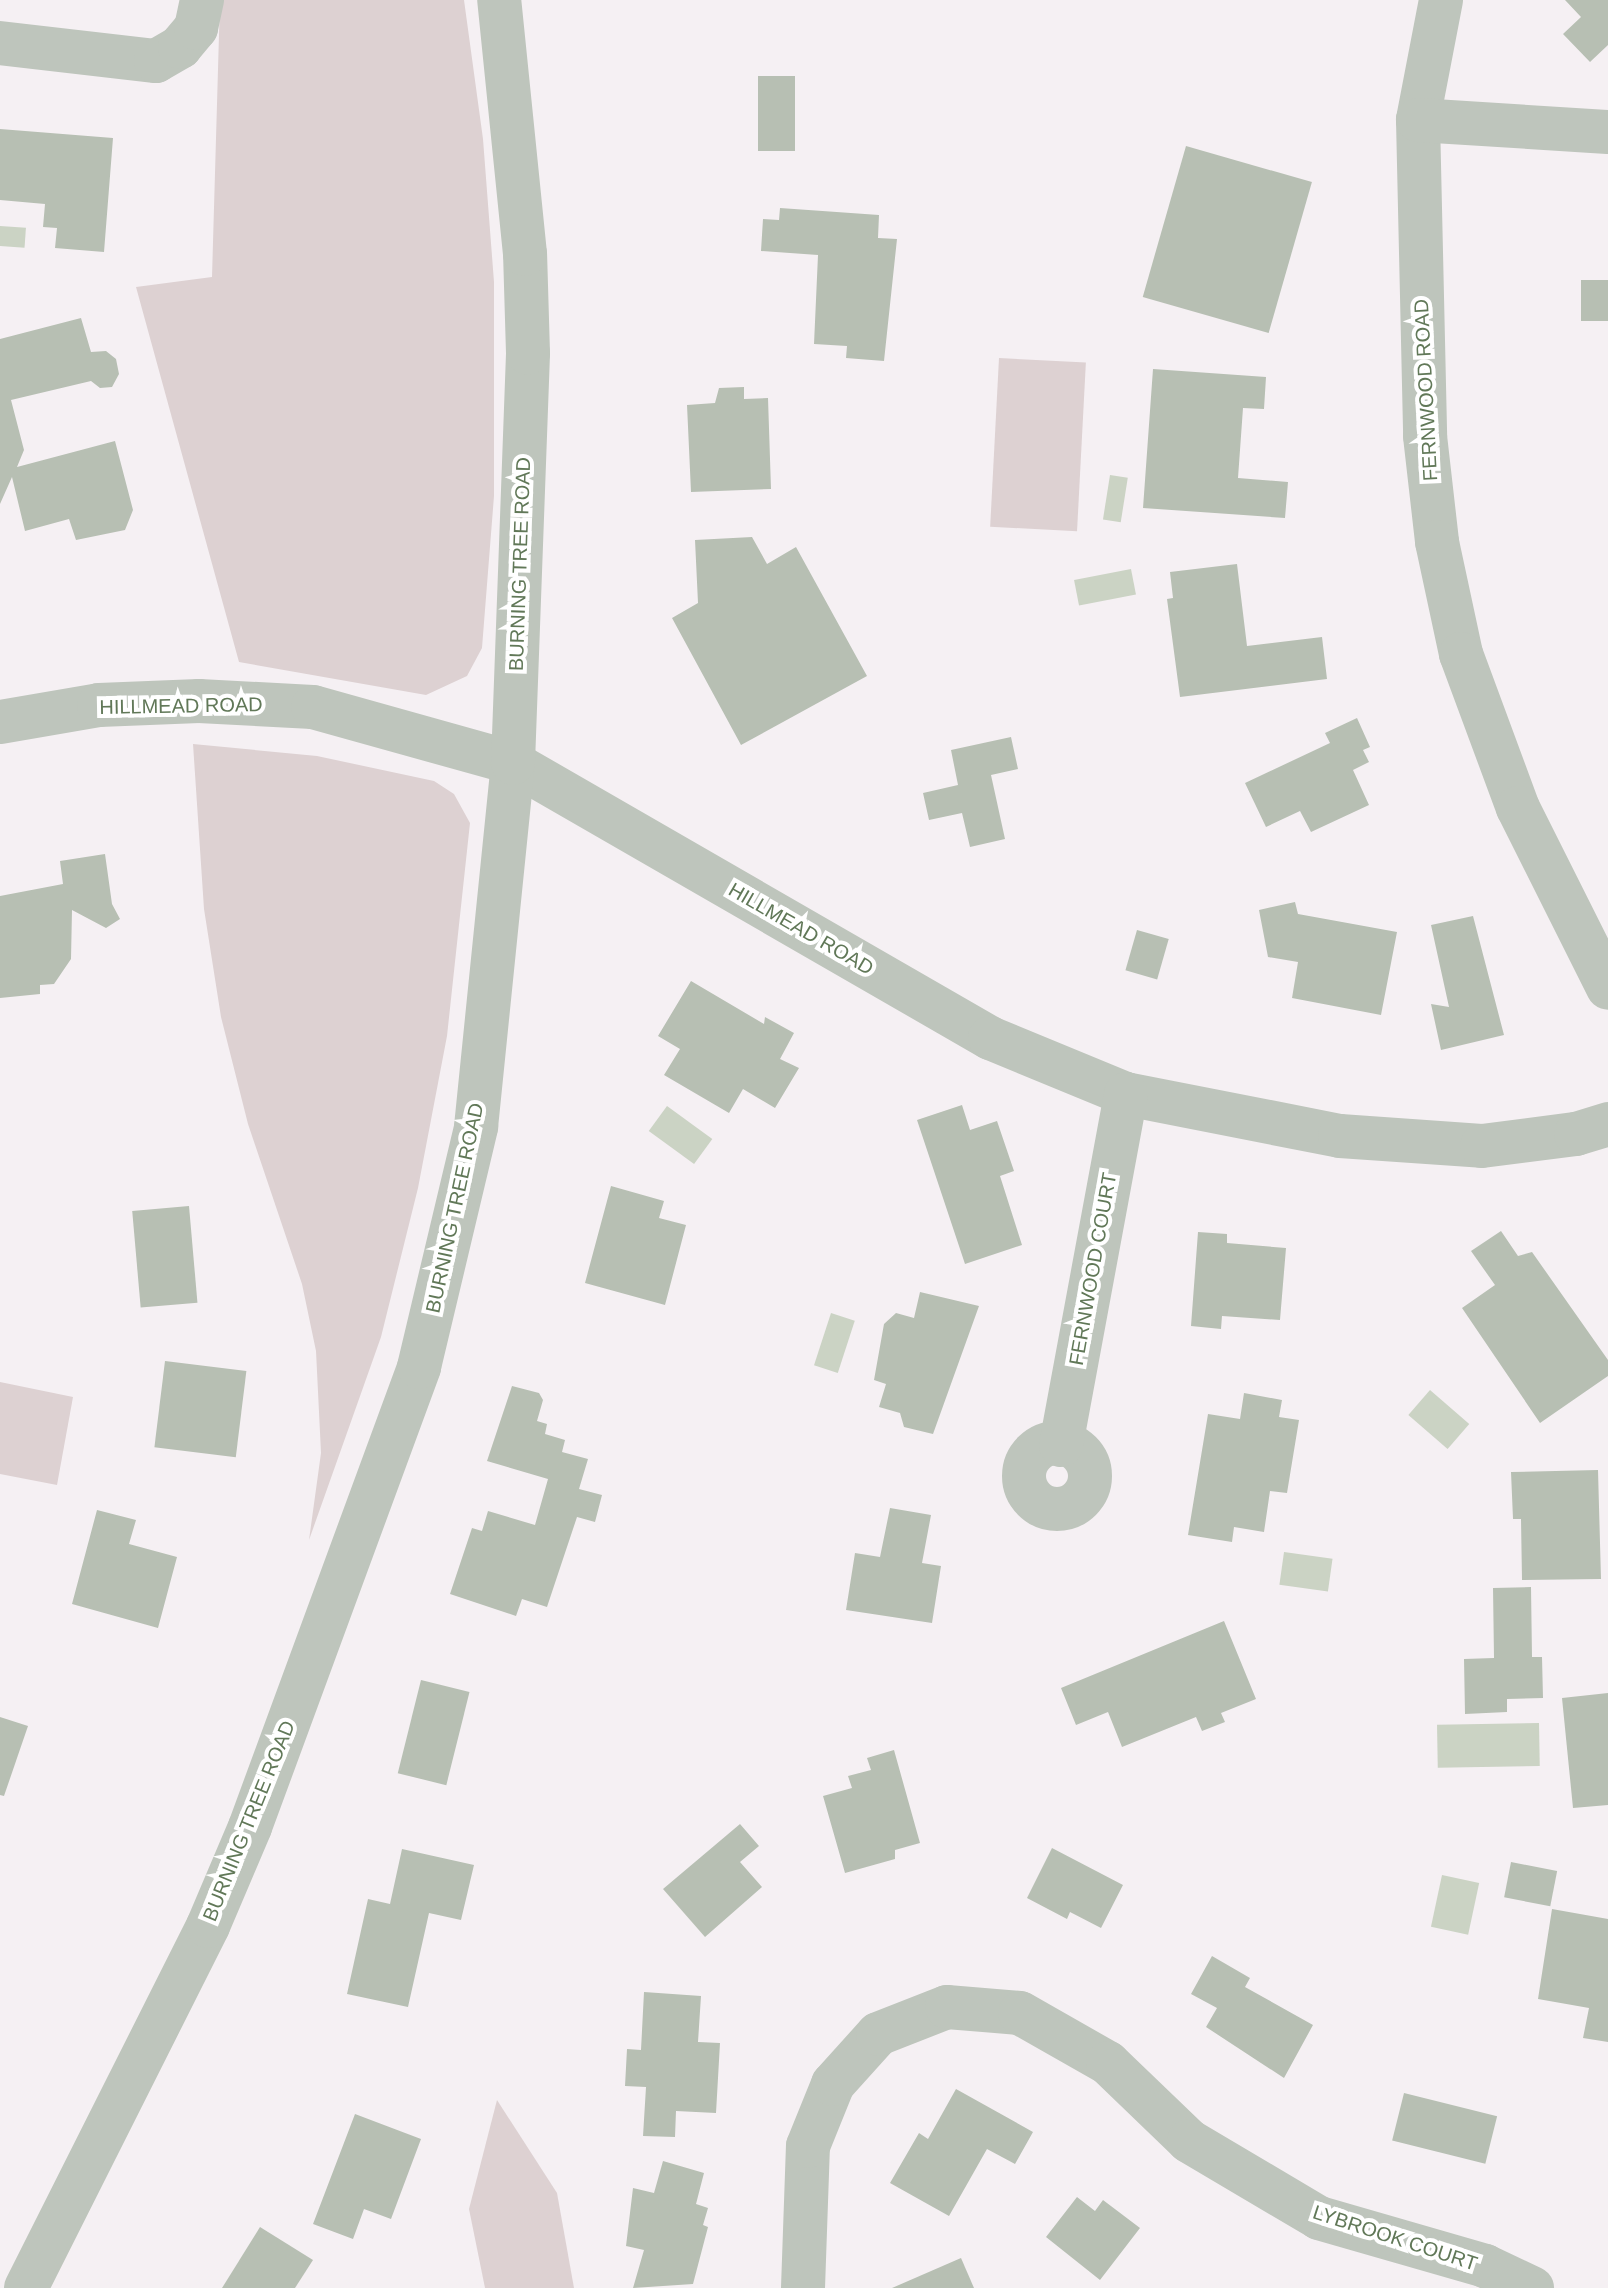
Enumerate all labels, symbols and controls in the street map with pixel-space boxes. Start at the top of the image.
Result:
street label: FERNWOOD ROAD [1409,298,1443,482]
street label: BURNING TREE ROAD [504,456,536,672]
street label: HILLMEAD ROAD [99,693,263,719]
street label: HILLMEAD ROAD [724,878,878,980]
street label: BURNING TREE ROAD [421,1101,489,1315]
street label: FERNWOOD COURT [1064,1171,1122,1367]
street label: BURNING TREE ROAD [198,1717,300,1925]
street label: LYBROOK COURT [1310,2200,1480,2276]

